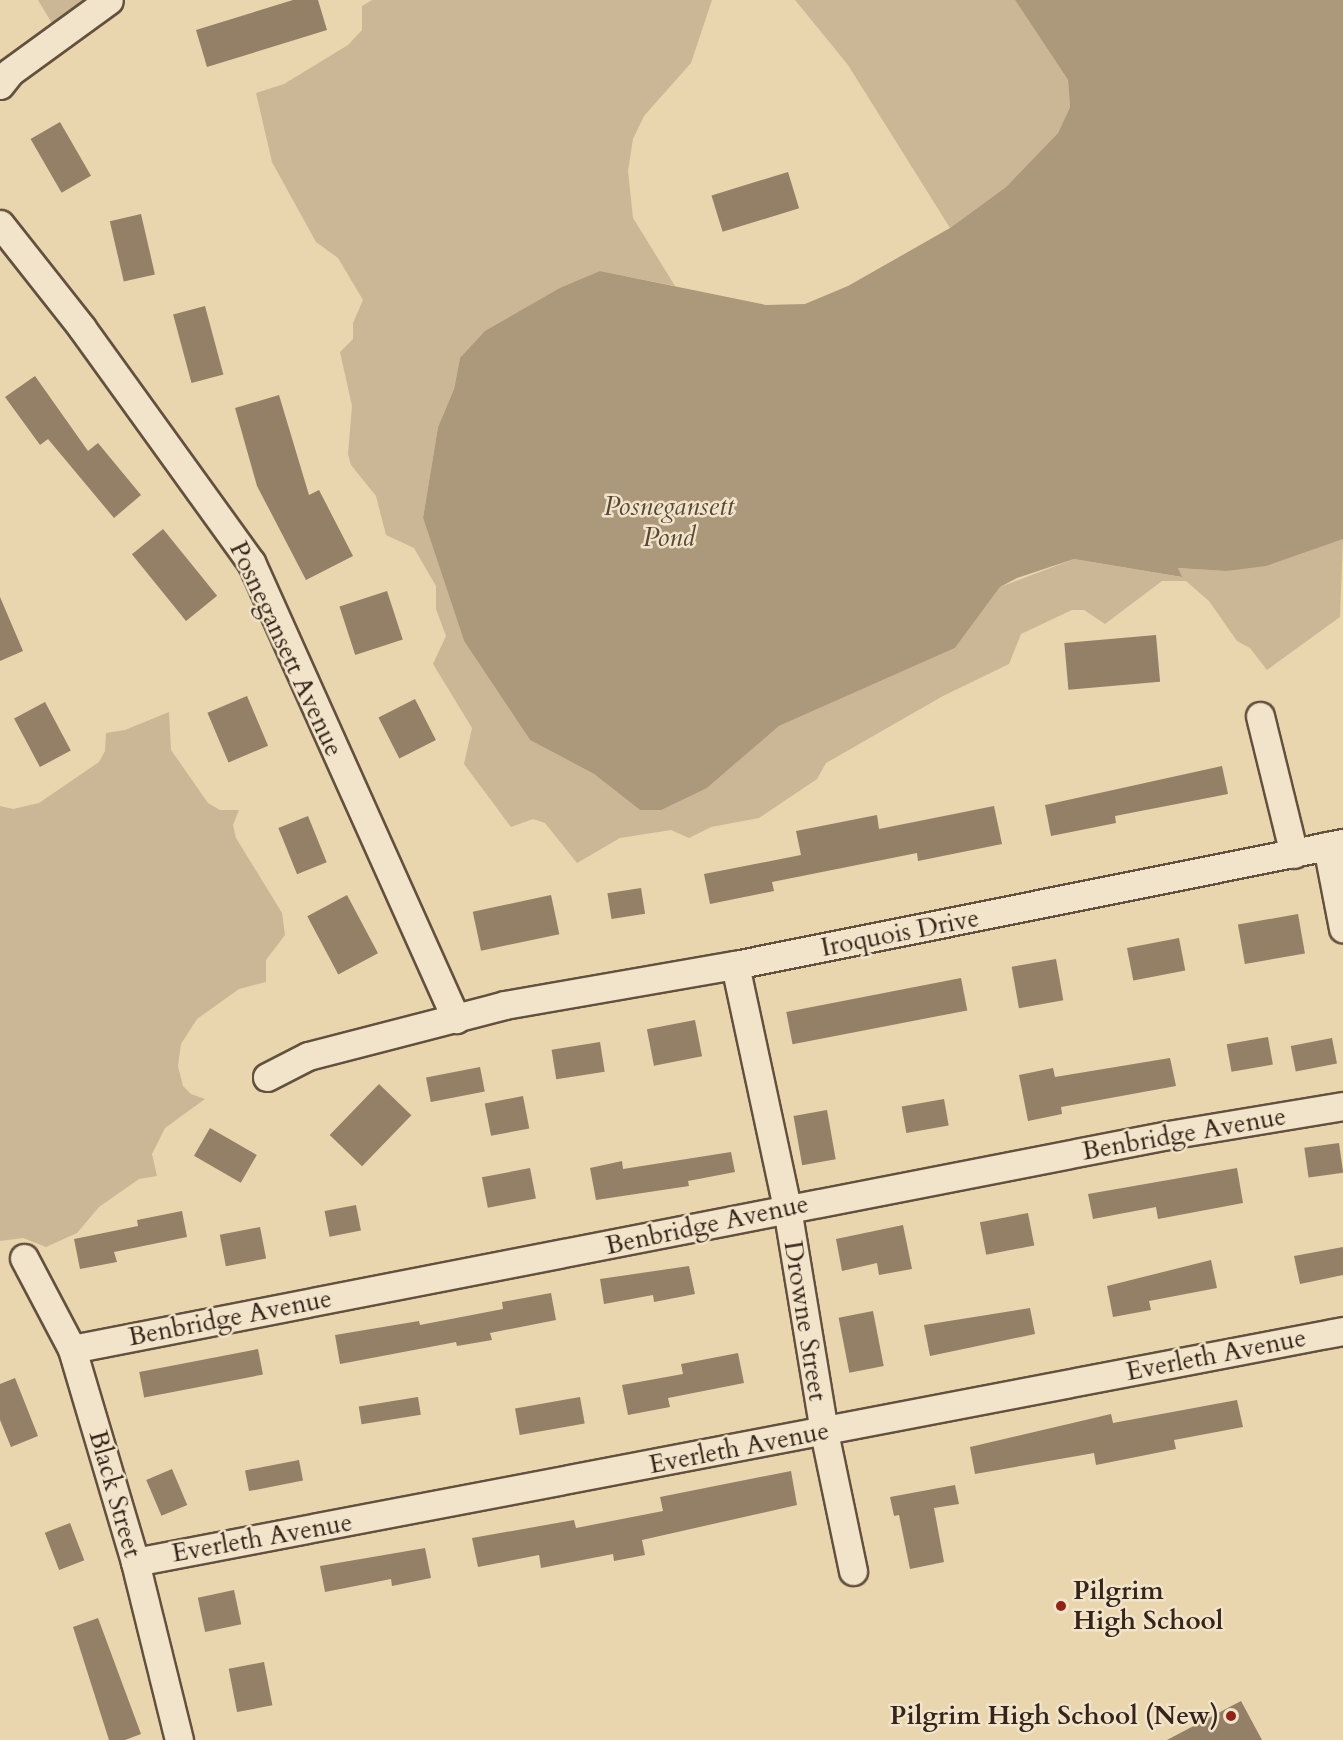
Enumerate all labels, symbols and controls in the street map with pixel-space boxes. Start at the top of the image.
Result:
water label: Posnegansett Pond [604,490,734,553]
street label: Posnegansett Avenue [223,537,349,761]
street label: Iroquois Drive [818,902,982,964]
street label: Benbridge Avenue [1080,1101,1288,1167]
street label: Benbridge Avenue [603,1188,811,1262]
street label: Drowne Street [777,1239,833,1403]
street label: Benbridge Avenue [126,1283,334,1353]
street label: Everleth Avenue [1123,1322,1309,1388]
street label: Everleth Avenue [646,1415,832,1481]
street label: Black Street [82,1427,148,1561]
street label: Everleth Avenue [169,1507,355,1569]
place label: Pilgrim High School [1073,1575,1223,1636]
marker: Pilgrim High School [1054,1599,1068,1613]
place label: Pilgrim High School (New) [890,1700,1219,1732]
marker: Pilgrim High School (New) [1224,1709,1238,1723]

